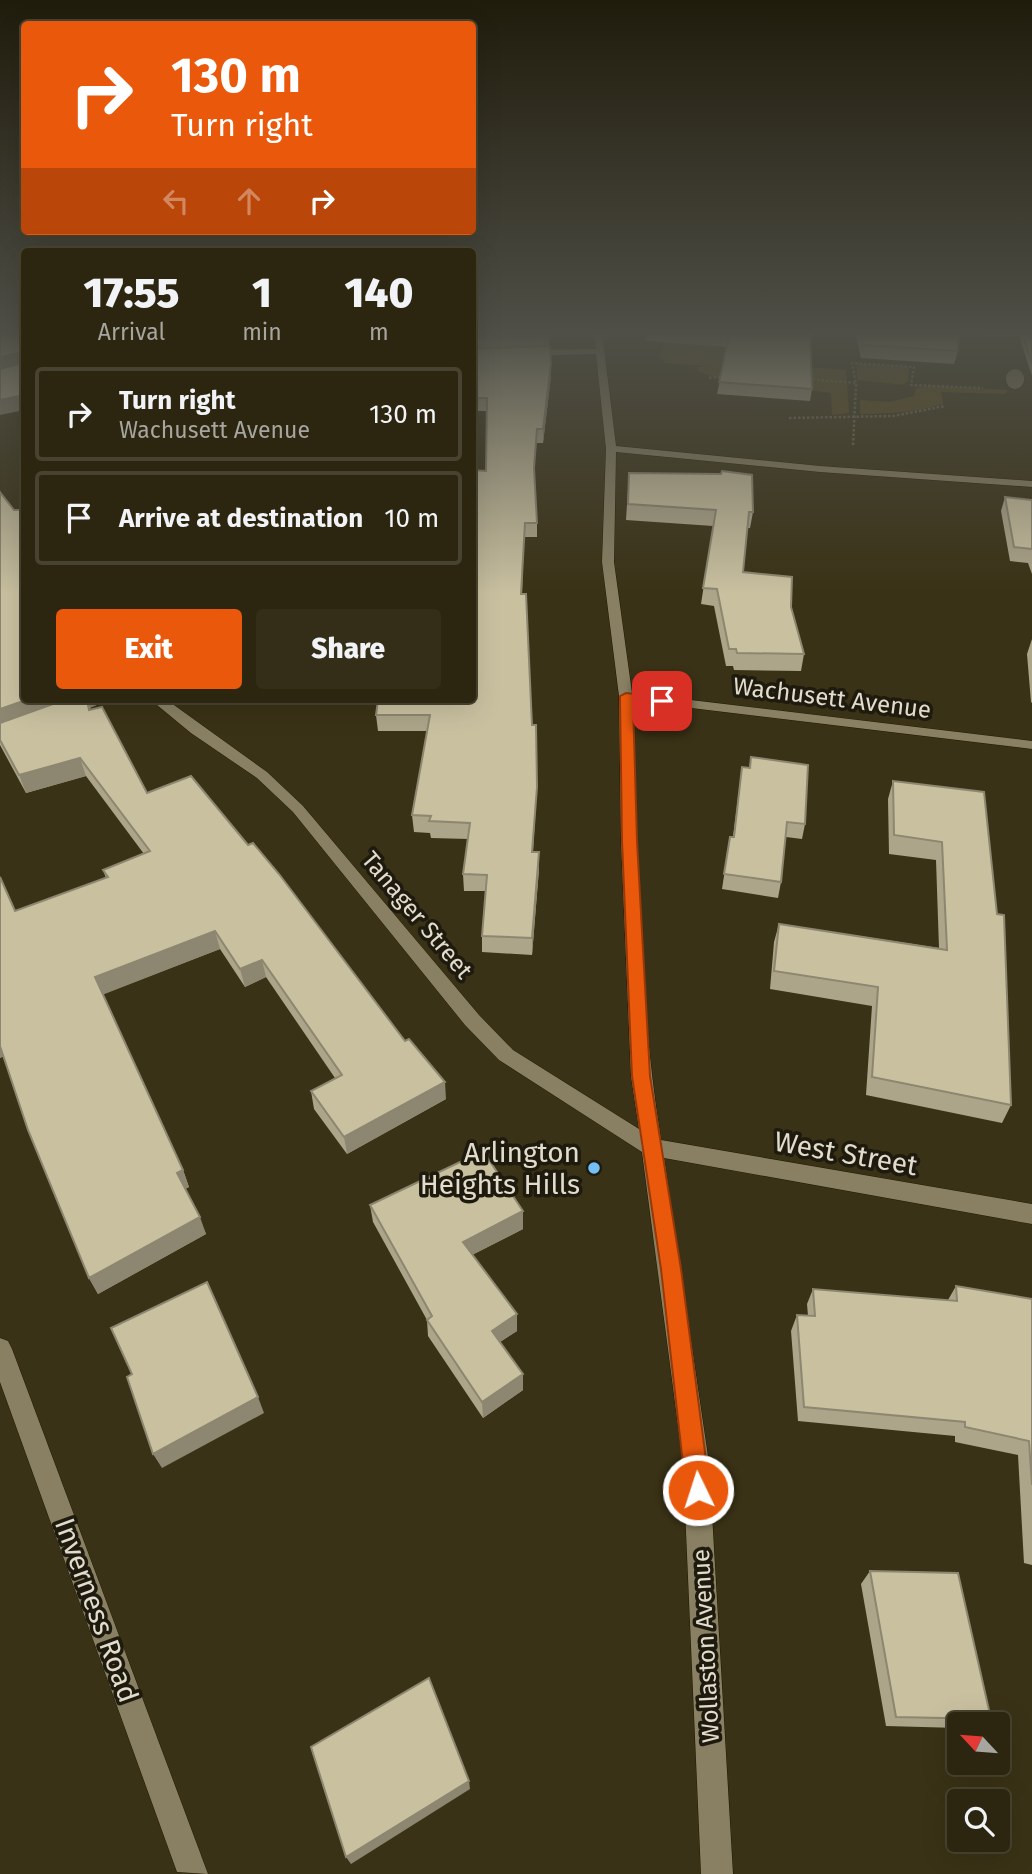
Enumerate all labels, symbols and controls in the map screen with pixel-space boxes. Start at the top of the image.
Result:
text: 130 m [171,46,301,105]
icon: right [56,49,147,140]
text: Turn right [171,106,313,144]
icon: left [157,182,195,220]
icon: ahead [230,182,268,220]
icon: right [303,182,341,220]
text: 17:55 [84,268,180,318]
text: 1 [252,268,272,318]
text: 140 [344,268,413,318]
text: Arrival [98,318,165,346]
text: min [242,318,282,346]
text: m [369,318,389,346]
text: Turn right [119,385,236,416]
icon: right [60,395,98,433]
text: 130 m [369,399,437,430]
text: Wachusett Avenue [119,416,310,444]
icon: arrive [60,499,98,537]
text: Arrive at destination [119,503,363,534]
text: 10 m [384,503,439,534]
button: Exit [56,609,242,689]
button: Share [256,609,441,689]
pin [632,671,692,731]
street label: Wachusett Avenue [731,672,933,724]
icon: arrive [643,682,681,720]
street label: Tanager Street [356,846,478,984]
street label: West Street [772,1125,921,1182]
place label: Arlington Heights Hills [420,1136,580,1201]
marker: Arlington Heights Hills [586,1160,602,1176]
position arrow [661,1453,735,1527]
street label: Inverness Road [48,1514,145,1707]
street label: Wollaston Avenue [687,1548,725,1744]
north arrow [947,1712,1010,1774]
map controls [947,1712,1010,1852]
button: search [947,1789,1010,1852]

